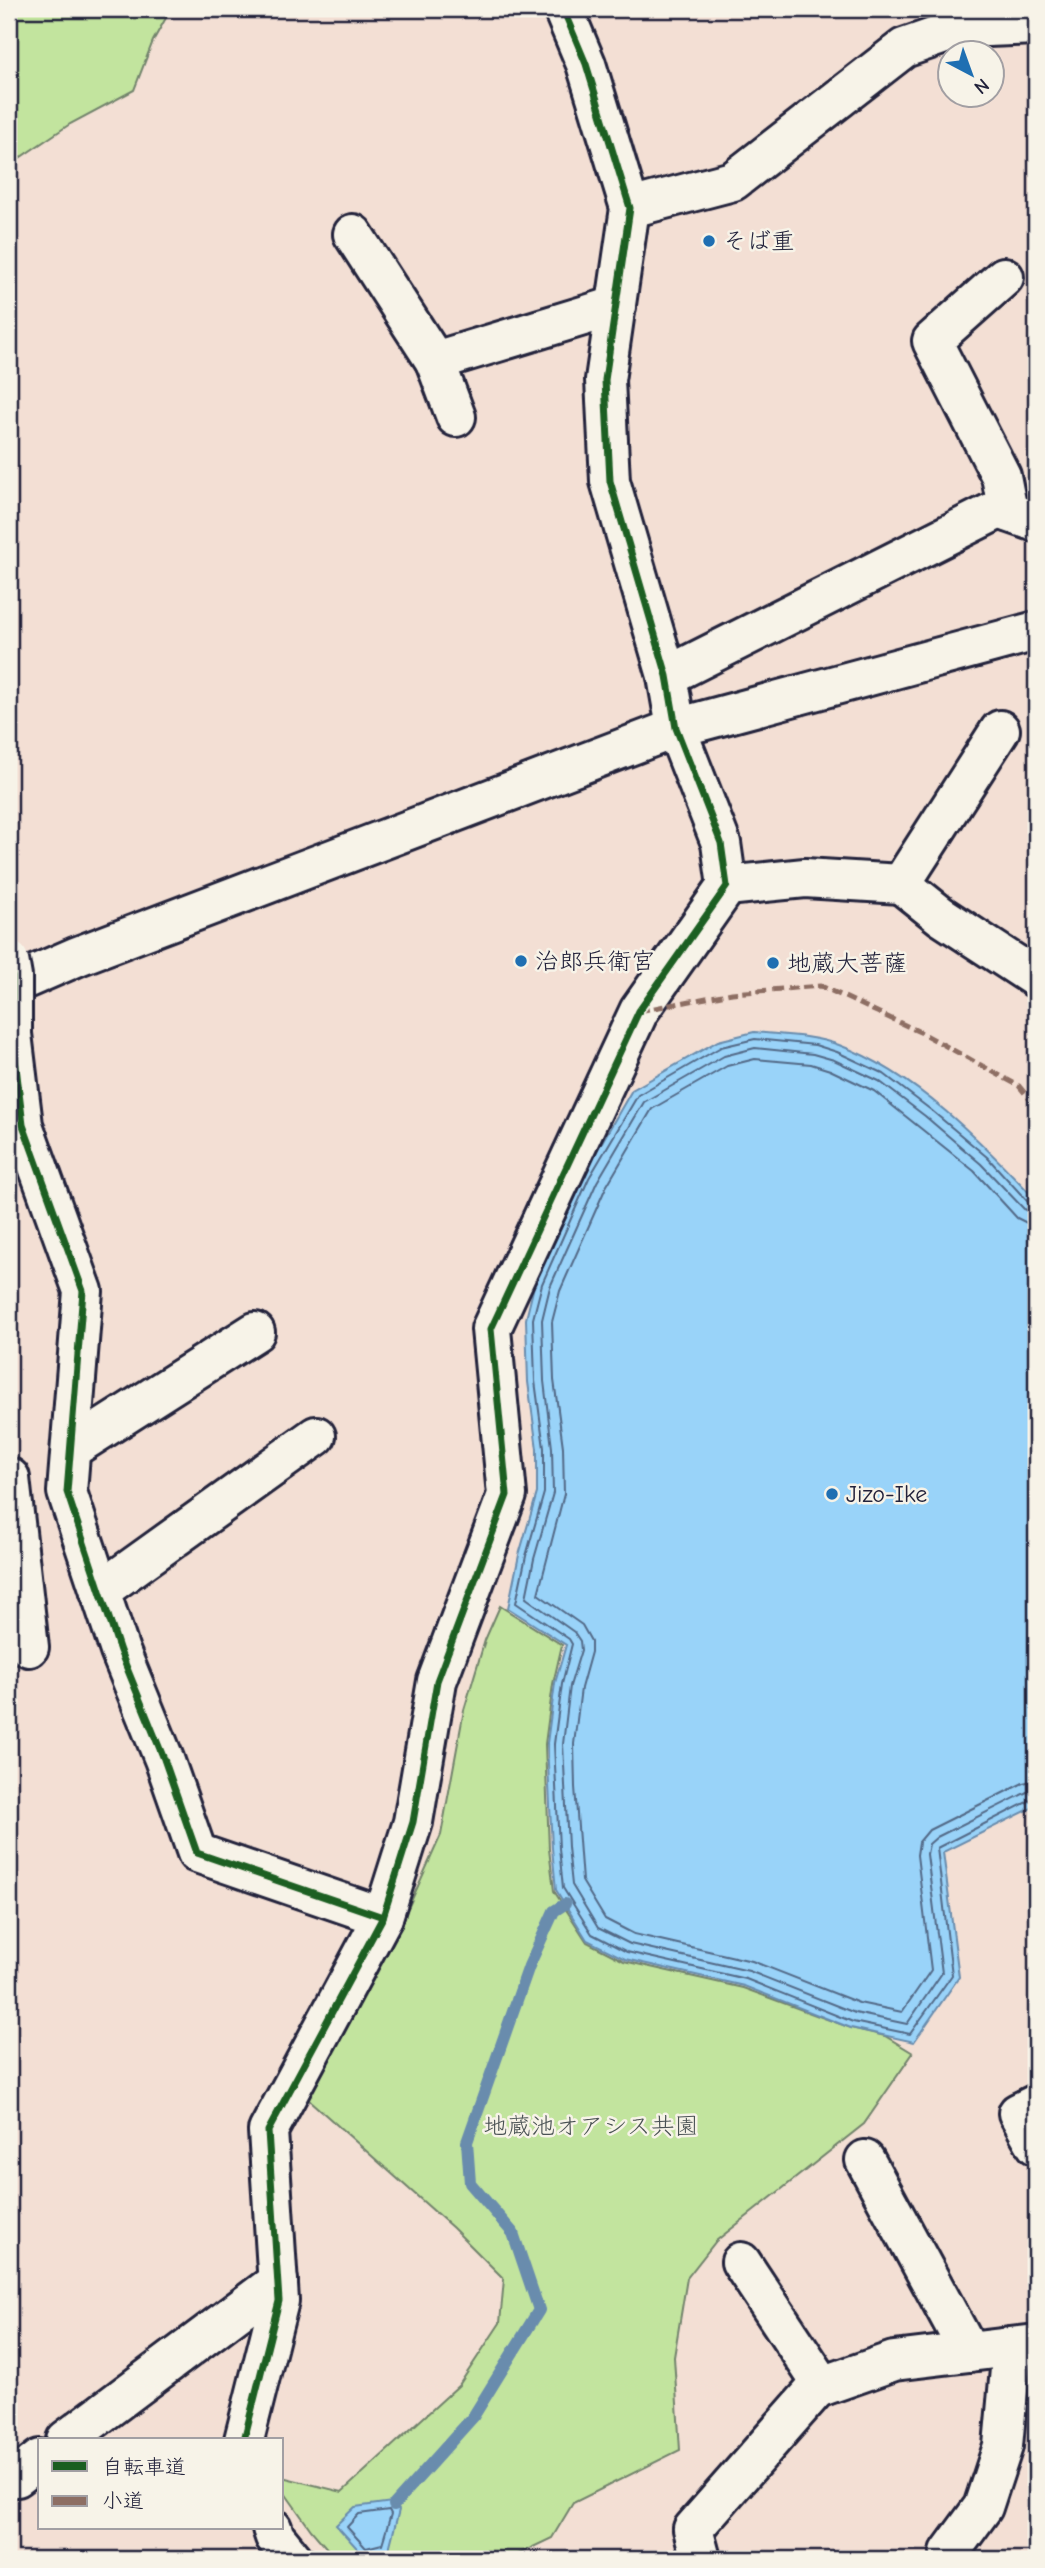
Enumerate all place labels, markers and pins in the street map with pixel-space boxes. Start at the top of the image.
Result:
place label: そば重 [723,227,795,255]
marker: そば重 [701,233,717,249]
place label: 治郎兵衛宮 [535,947,655,975]
place label: 地蔵大菩薩 [787,949,907,977]
marker: 治郎兵衛宮 [513,953,529,969]
marker: 地蔵大菩薩 [765,955,781,971]
place label: Jizo-Ike [846,1480,927,1508]
marker: Jizo-Ike [824,1486,840,1502]

